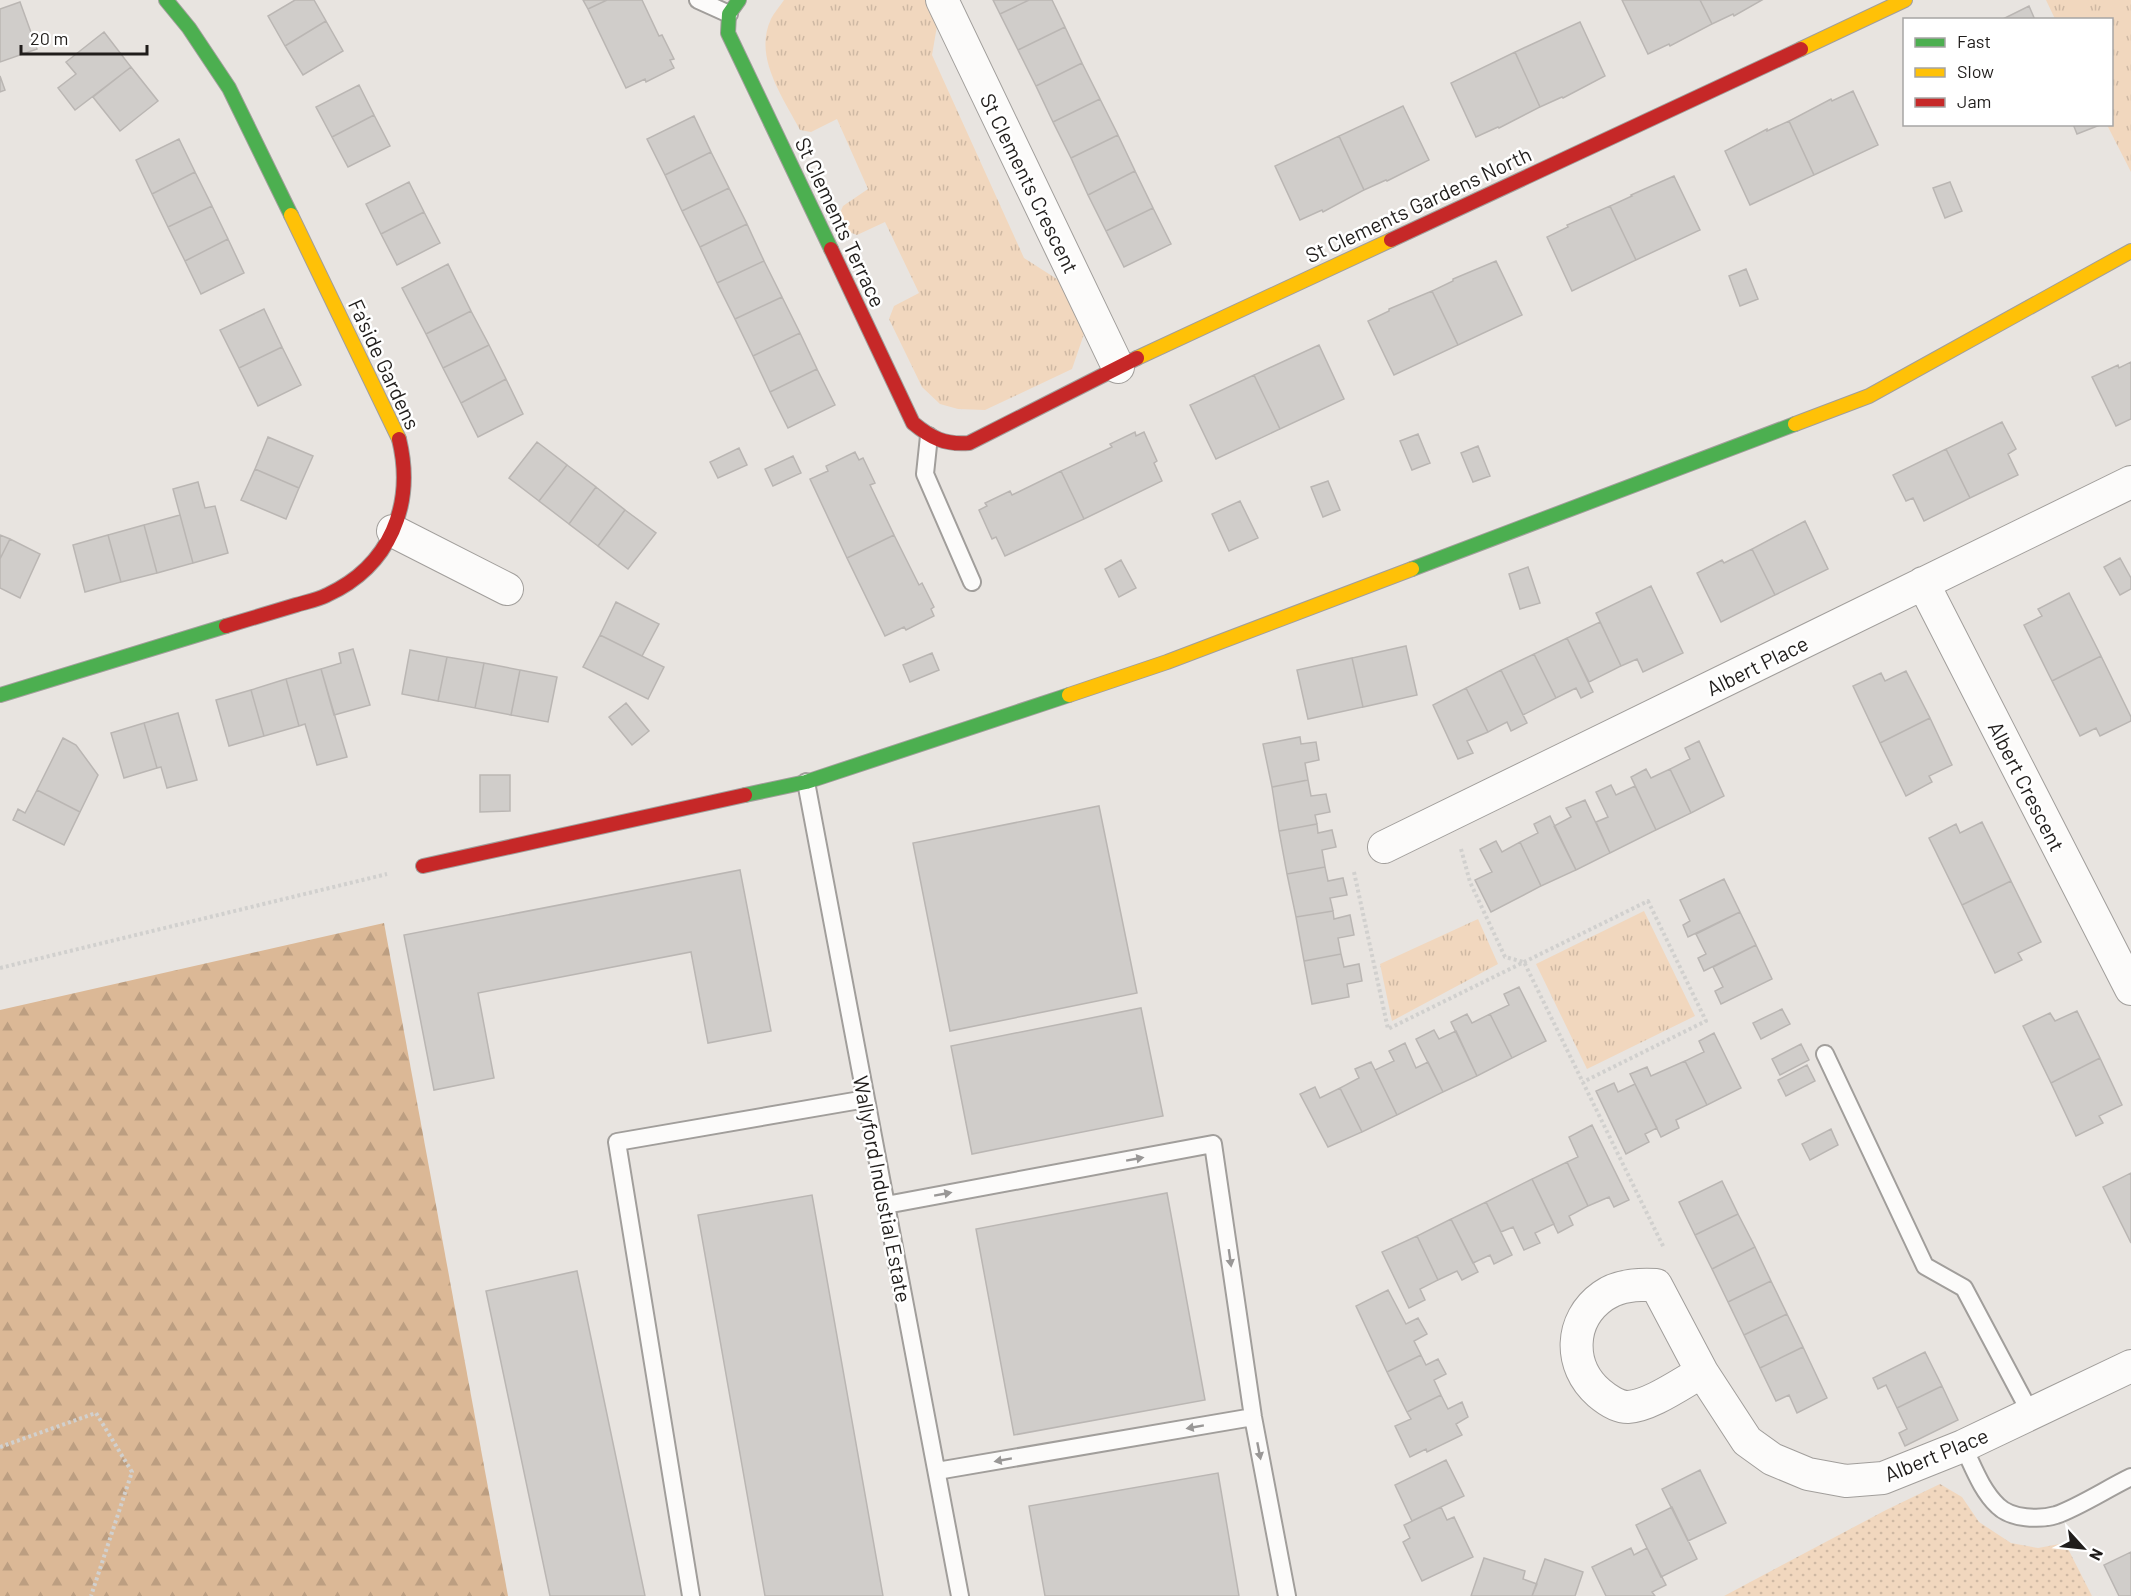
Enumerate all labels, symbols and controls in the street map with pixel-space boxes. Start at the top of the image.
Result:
scale bar [21,18,147,56]
legend [1903,18,2113,126]
text: 20 m [30,27,68,49]
text: Fast [1957,30,1991,52]
text: Slow [1957,60,1994,82]
street label: St Clements Crescent [976,89,1084,277]
text: Jam [1957,90,1991,112]
street label: St Clements Terrace [791,133,891,311]
street label: St Clements Gardens North [1301,141,1535,267]
street label: Fa'side Gardens [344,295,426,433]
street label: Albert Place [1702,630,1812,700]
street label: Albert Crescent [1984,717,2070,855]
street label: Wallyford Industial Estate [849,1074,917,1304]
one-way arrow [1126,1154,1145,1163]
one-way arrow [934,1189,953,1198]
one-way arrow [1225,1249,1234,1268]
street label: Albert Place [1880,1422,1992,1486]
one-way arrow [1186,1423,1205,1432]
one-way arrow [1255,1442,1264,1461]
one-way arrow [993,1456,1012,1465]
north arrow [2053,1518,2113,1578]
text: N [2086,1546,2108,1564]

